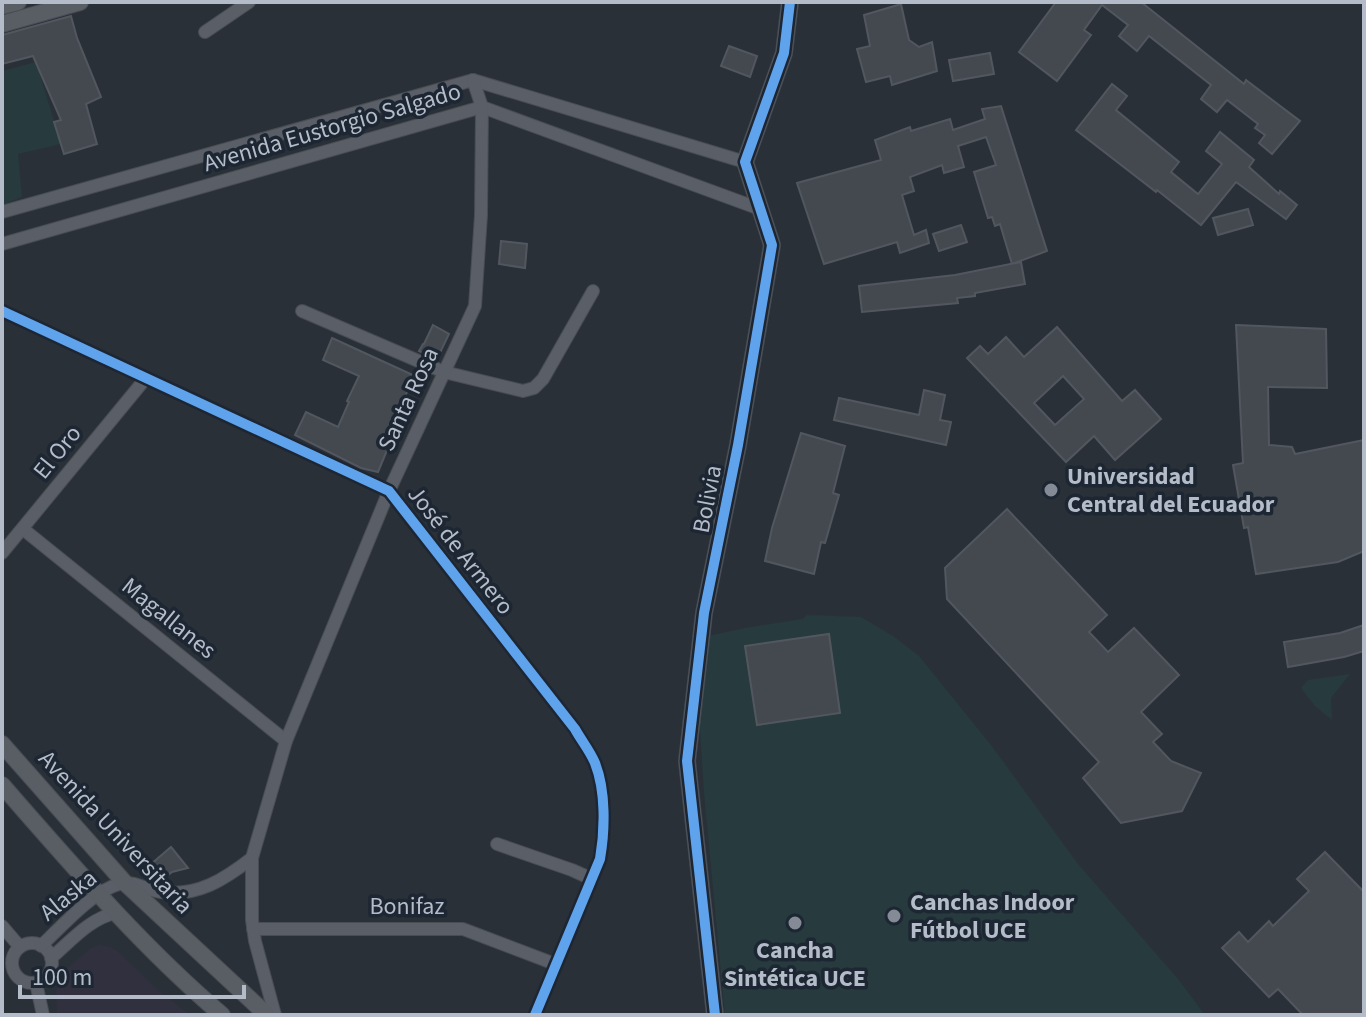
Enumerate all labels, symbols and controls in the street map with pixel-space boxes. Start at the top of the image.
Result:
street label: Avenida Eustorgio Salgado [199,74,465,181]
street label: Santa Rosa [369,341,448,457]
street label: El Oro [25,418,90,487]
place label: Universidad Central del Ecuador [1067,459,1275,522]
street label: Bolivia [684,462,731,536]
street label: José de Armero [399,478,522,622]
marker: Universidad Central del Ecuador [1042,481,1060,499]
street label: Magallanes [114,569,224,667]
street label: Avenida Universitaria [30,743,201,922]
street label: Alaska [32,861,105,929]
place label: Canchas Indoor Fútbol UCE [910,885,1075,948]
street label: Bonifaz [370,889,444,924]
marker: Canchas Indoor Fútbol UCE [885,907,903,925]
marker: Cancha Sintética UCE [786,914,804,932]
place label: Cancha Sintética UCE [724,933,866,996]
scale bar [20,949,244,999]
text: 100 m [32,960,92,995]

